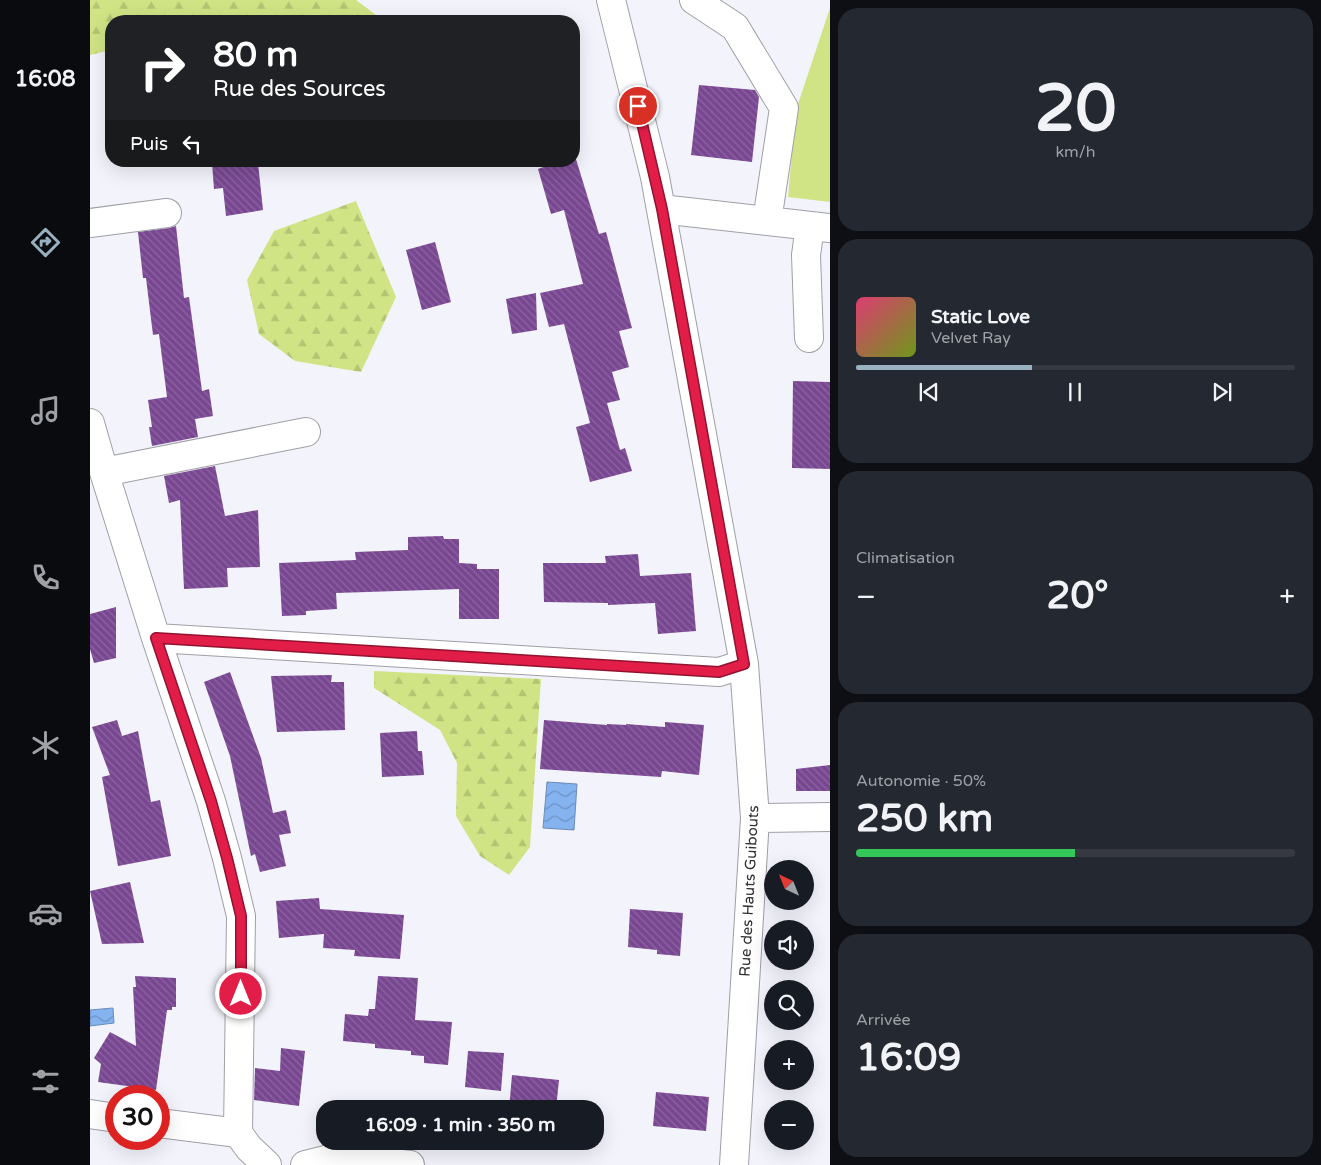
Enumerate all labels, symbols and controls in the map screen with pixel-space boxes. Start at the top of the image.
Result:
text: 80 m [213,34,298,76]
icon: right [130,35,195,100]
text: 16:08 [15,66,75,92]
text: 20 [1035,70,1116,149]
text: Rue des Sources [213,76,386,102]
pin [617,85,659,127]
icon: arrive [624,92,652,120]
icon: left [178,130,206,158]
text: Puis [130,133,168,155]
text: km/h [1055,142,1096,162]
icon: directions [28,225,63,260]
text: Static Love [931,306,1030,328]
text: Velvet Ray [931,328,1011,348]
icon: previous [915,378,943,406]
icon: pause [1061,378,1089,406]
icon: next [1208,378,1236,406]
icon: music [28,393,63,428]
text: Climatisation [856,548,955,568]
icon: phone [28,560,63,595]
text: 20° [1047,573,1109,619]
text: − [856,580,876,614]
text: + [1279,580,1295,614]
icon: climate [28,728,63,763]
text: Autonomie · 50% [856,771,986,791]
text: 250 km [856,796,993,842]
street label: Rue des Hauts Guibouts [736,805,762,977]
north arrow [764,860,814,910]
map controls [764,860,814,1150]
icon: car [28,896,63,931]
button: sound [764,920,814,970]
position arrow [214,967,266,1019]
button: search [764,980,814,1030]
text: Arrivée [856,1010,911,1030]
text: 16:09 [856,1035,961,1081]
button: + [764,1040,814,1090]
icon: filters [28,1064,63,1099]
speed limit sign: 30 [105,1085,170,1150]
button: − [764,1100,814,1150]
text: 16:09 · 1 min · 350 m [364,1114,556,1136]

